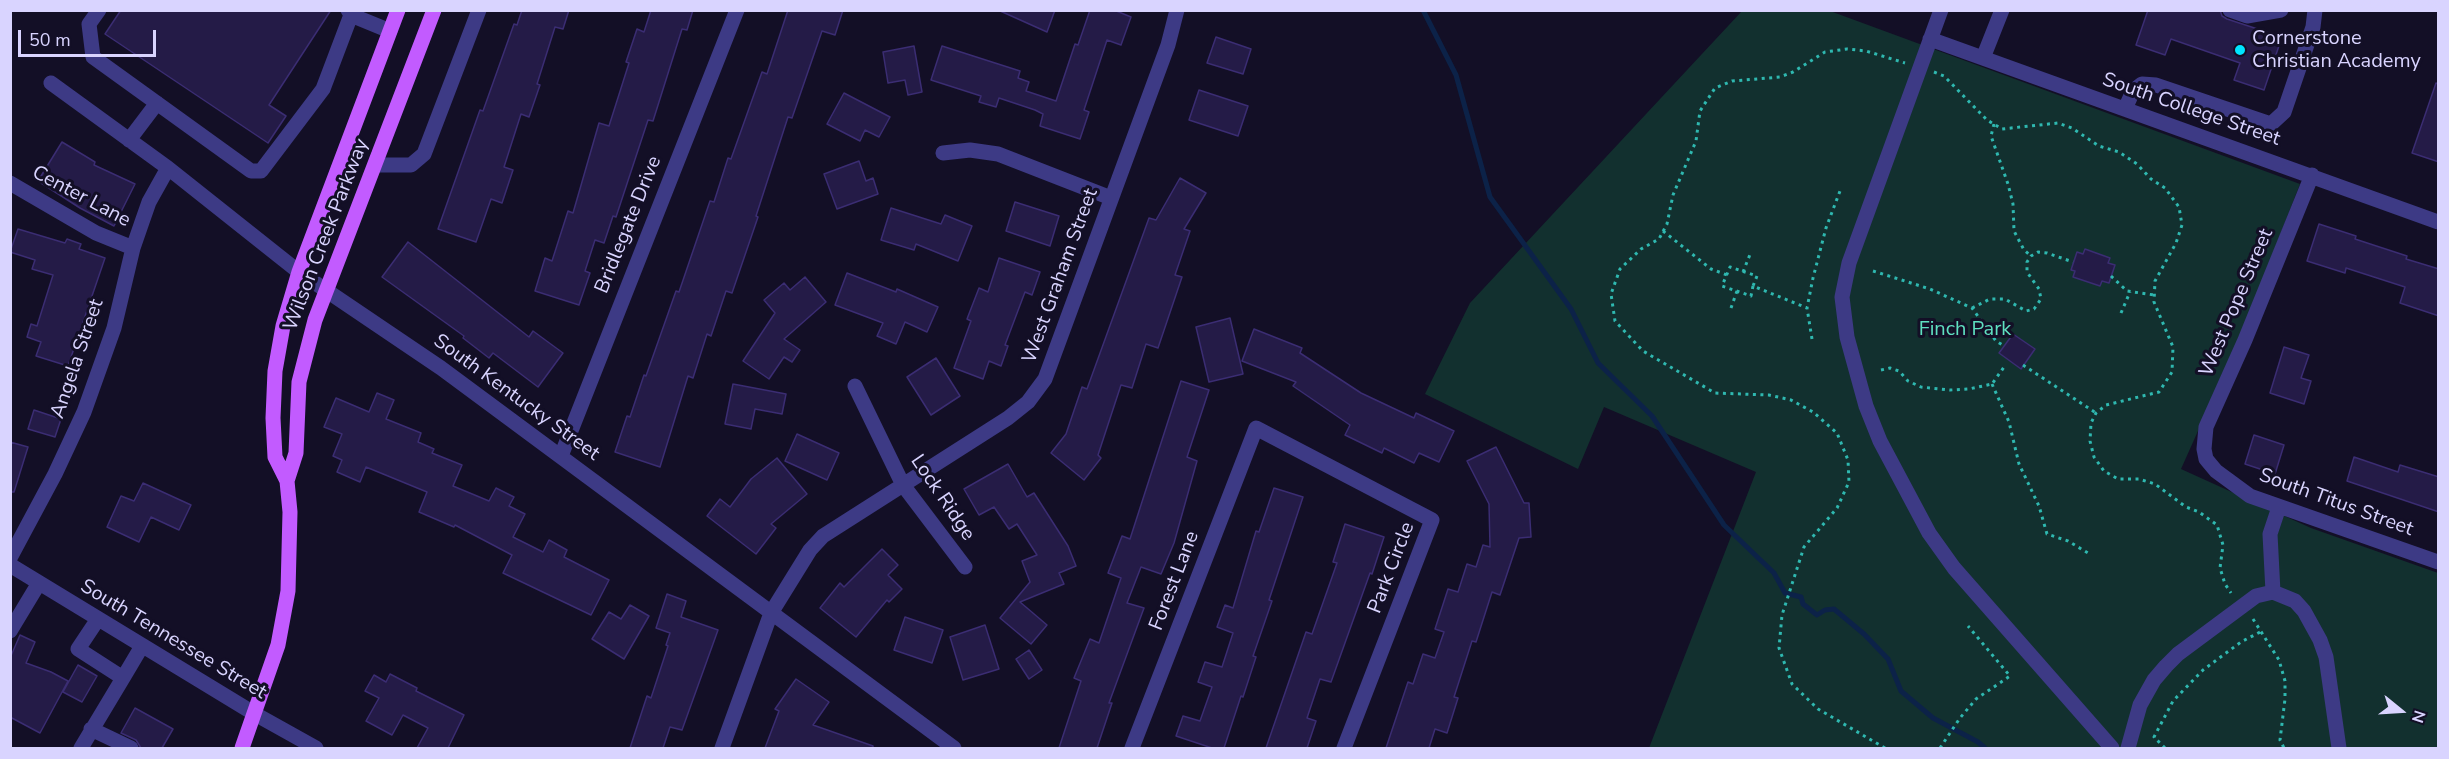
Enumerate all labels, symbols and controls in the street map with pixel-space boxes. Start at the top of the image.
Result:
scale bar [21,18,159,56]
place label: Cornerstone Christian Academy [2252,27,2421,74]
text: 50 m [29,28,71,52]
marker: Cornerstone Christian Academy [2233,43,2247,57]
street label: South College Street [2099,68,2283,152]
street label: Wilson Creek Parkway [279,136,375,334]
street label: Bridlegate Drive [591,153,667,297]
street label: Center Lane [28,161,134,233]
street label: West Graham Street [1018,185,1104,367]
street label: West Pope Street [2195,225,2279,381]
street label: Angela Street [46,296,110,422]
park label: Finch Park [1919,318,2011,342]
street label: South Kentucky Street [428,330,604,466]
street label: Lock Ridge [905,451,979,545]
street label: South Titus Street [2256,464,2416,542]
street label: Park Circle [1364,519,1420,617]
street label: Forest Lane [1145,528,1205,634]
street label: South Tennessee Street [76,575,270,705]
north arrow [2371,681,2431,741]
text: N [2406,707,2430,726]

